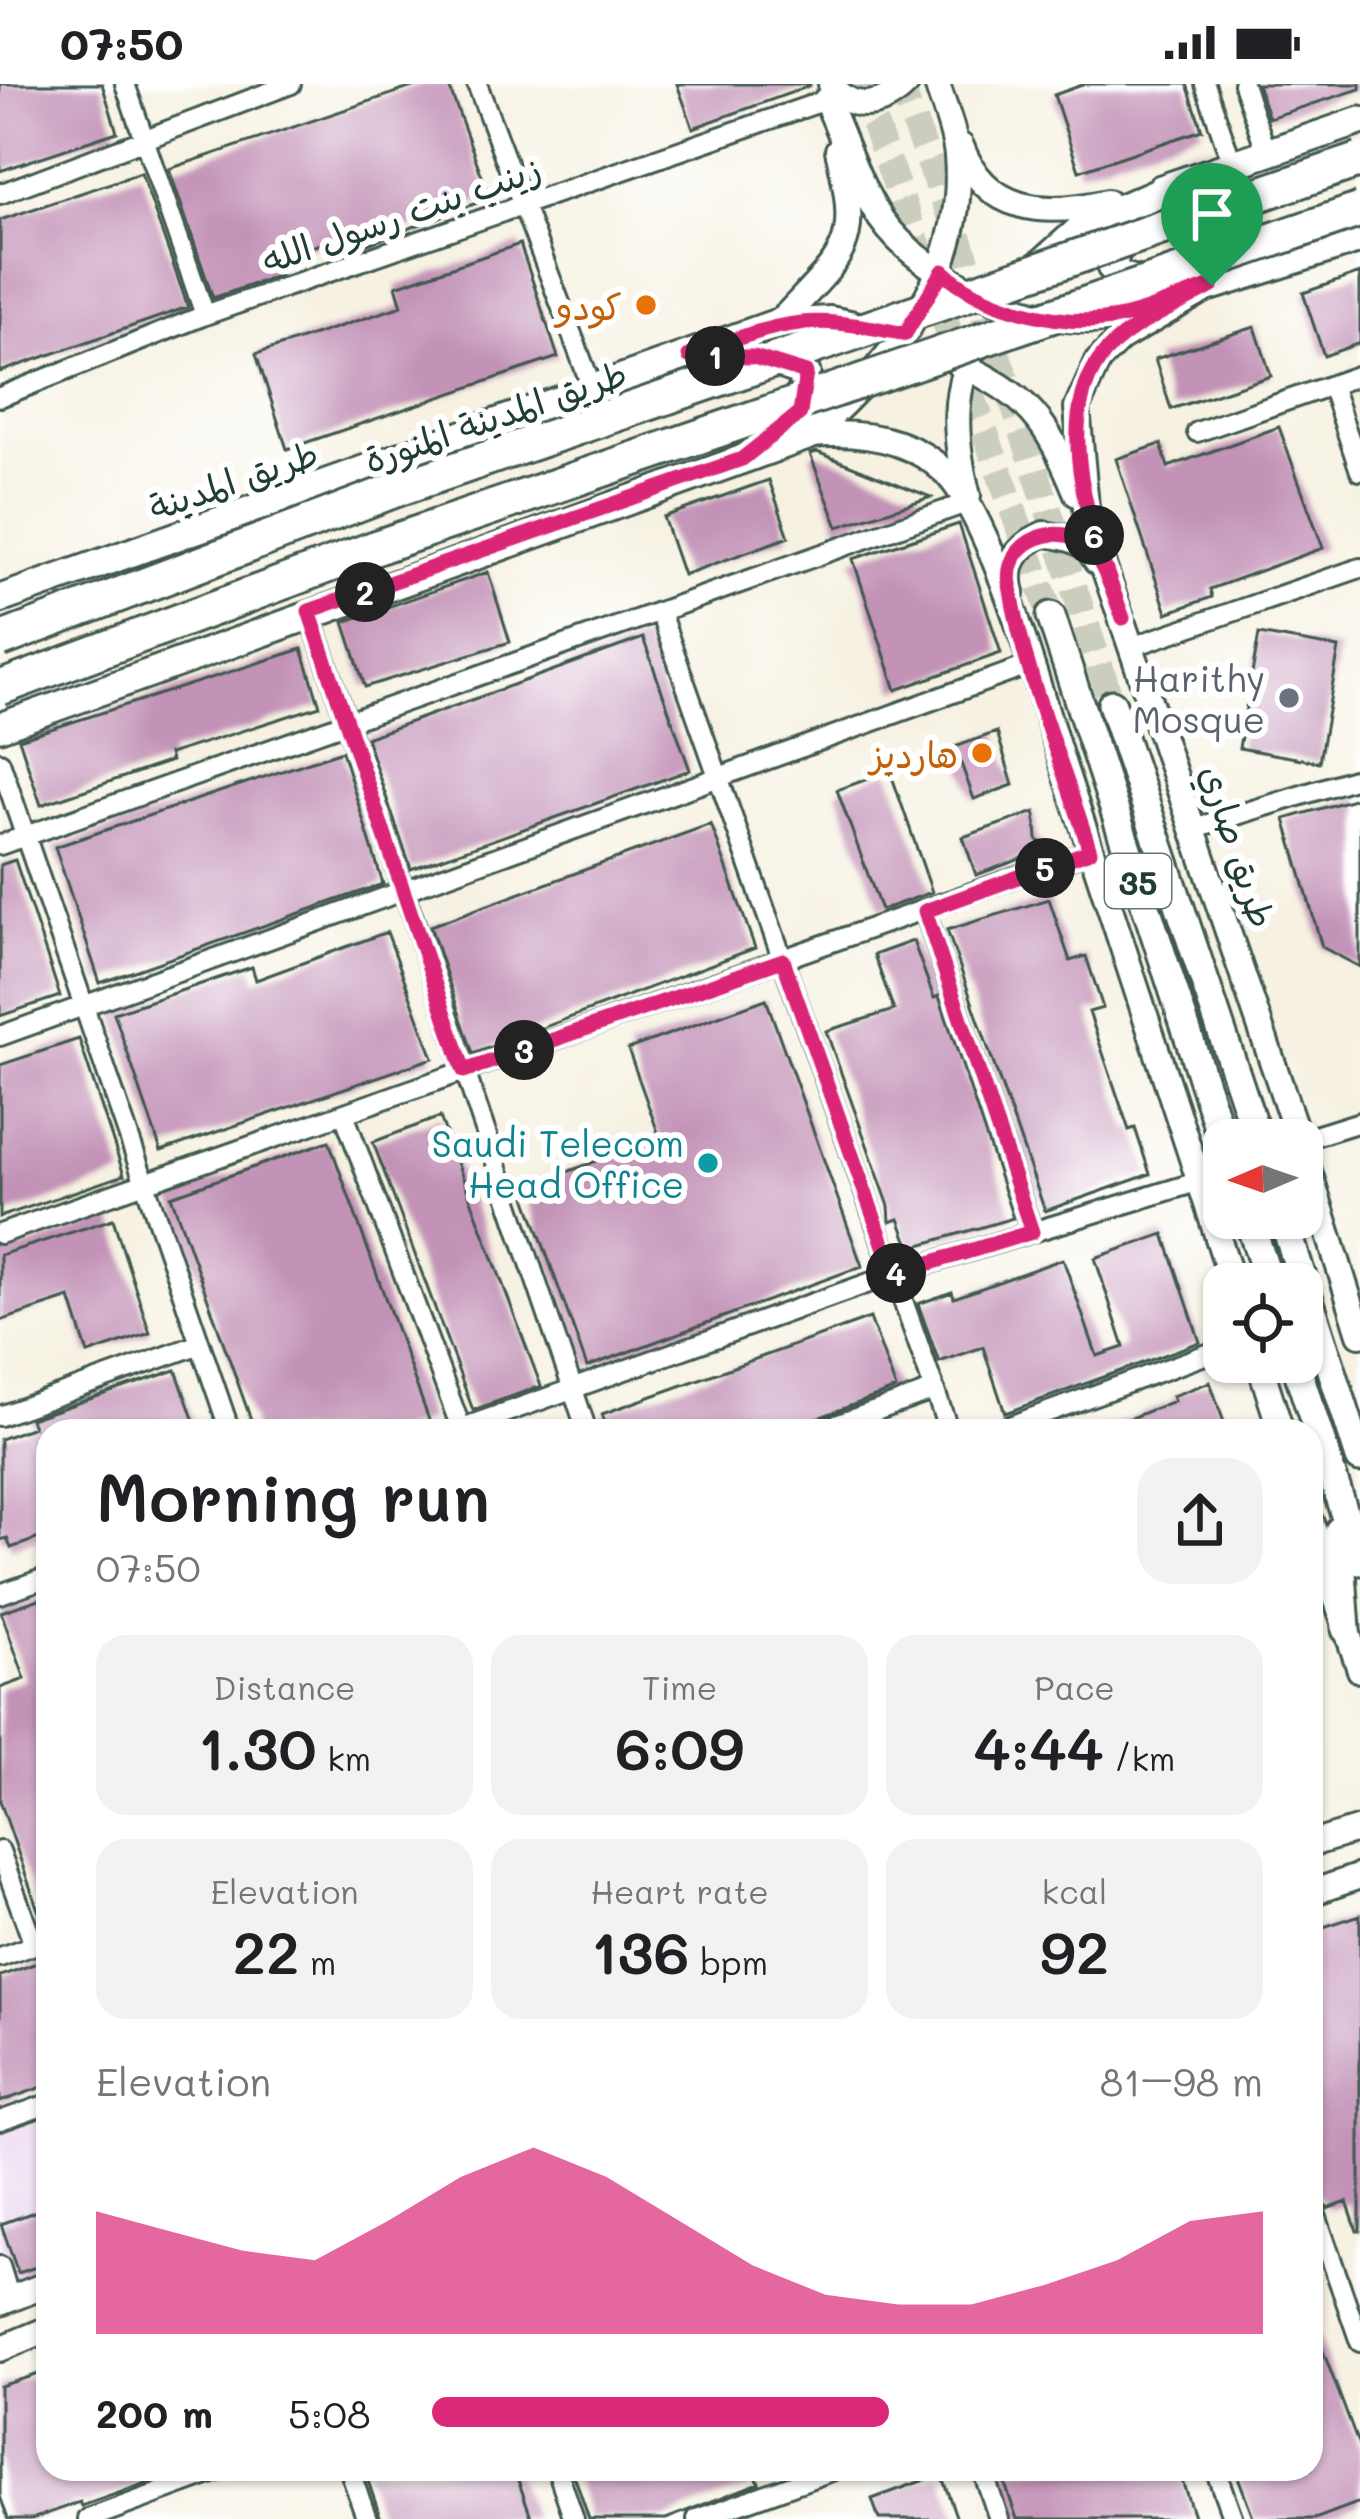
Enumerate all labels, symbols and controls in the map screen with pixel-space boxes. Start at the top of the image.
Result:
text: 07:50 [60,13,183,71]
street label: زينب بنت رسول الله [255,143,547,283]
pin [1161,163,1263,286]
icon: arrive [1179,181,1245,247]
place label: كودو [553,282,622,329]
marker: كودو [633,292,659,318]
pin: 1 [685,326,745,386]
text: 1 [708,334,722,377]
street label: طريق المدينة المنورة [357,348,633,484]
street label: طريق المدينة [142,428,324,530]
pin: 6 [1064,505,1124,565]
text: 6 [1084,513,1104,556]
pin: 2 [335,562,395,622]
text: 2 [356,570,374,613]
place label: Harithy Mosque [1132,654,1265,742]
marker: Harithy Mosque [1276,685,1302,711]
place label: هارديز [867,730,958,777]
marker: هارديز [969,740,995,766]
street label: طريق صاري [1187,759,1287,935]
pin: 5 [1015,838,1075,898]
text: 5 [1035,846,1055,889]
road number: 35 [1105,854,1171,908]
pin: 3 [494,1020,554,1080]
text: 3 [514,1028,534,1071]
place label: Saudi Telecom Head Office [431,1119,684,1207]
north arrow [1203,1119,1323,1239]
map controls [1203,1119,1323,1383]
marker: Saudi Telecom Head Office [695,1150,721,1176]
pin: 4 [866,1243,926,1303]
text: 4 [886,1251,906,1294]
button: locate [1203,1263,1323,1383]
text: Morning run [96,1453,490,1539]
button: share [1137,1458,1263,1584]
text: 07:50 [96,1541,201,1592]
text: Distance [214,1665,356,1708]
text: Time [642,1665,717,1708]
text: Pace [1034,1665,1115,1708]
text: 1.30 [198,1708,317,1786]
text: 6:09 [615,1708,744,1786]
text: 4:44 [974,1708,1104,1786]
text: km [317,1736,371,1779]
text: /km [1104,1736,1175,1779]
text: Elevation [210,1869,359,1912]
text: Heart rate [590,1869,769,1912]
text: kcal [1042,1869,1107,1912]
text: 22 [233,1912,300,1990]
text: 136 [591,1912,690,1990]
text: 92 [1040,1912,1109,1990]
text: m [300,1940,336,1983]
text: bpm [690,1940,768,1983]
text: Elevation [96,2055,271,2106]
text: 81–98 m [1100,2055,1263,2106]
text: 200 m [96,2387,213,2438]
text: 5:08 [288,2387,371,2438]

